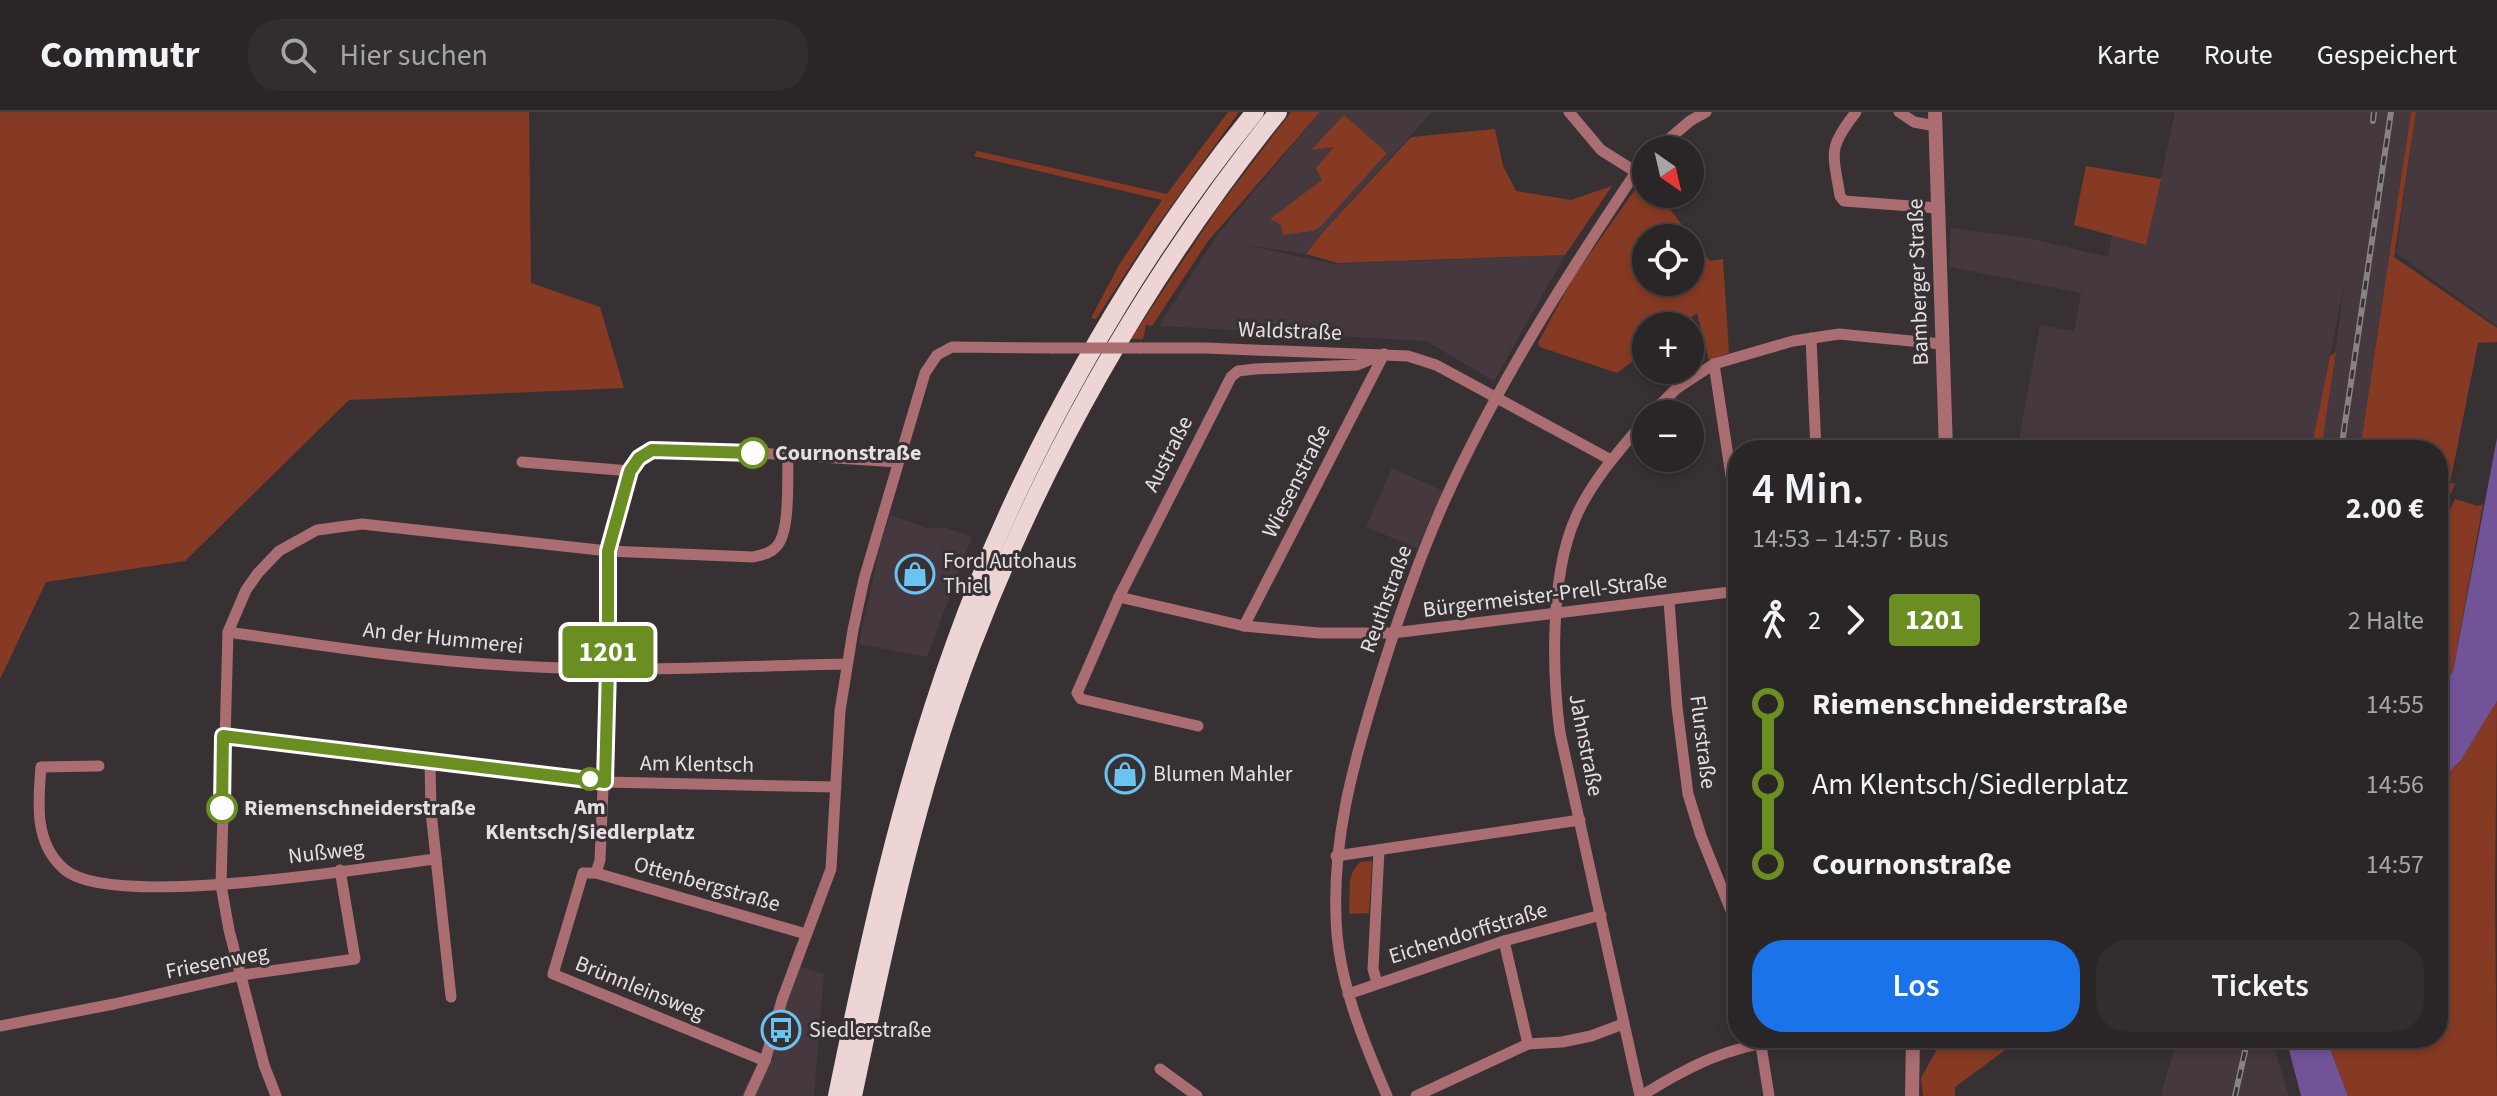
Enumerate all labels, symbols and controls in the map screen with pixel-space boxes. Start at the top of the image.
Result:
search box [248,19,808,91]
text: Commutr [40,28,200,82]
icon: search [276,33,320,77]
text: Hier suchen [340,34,488,77]
text: Karte [2097,35,2160,75]
text: Route [2204,35,2273,75]
text: Gespeichert [2317,35,2457,75]
north arrow [1632,136,1704,208]
map controls [1632,136,1704,472]
street label: Bamberger Straße [1899,198,1937,366]
button: locate [1632,224,1704,296]
button: + [1632,312,1704,384]
street label: Waldstraße [1238,313,1343,349]
button: − [1632,400,1704,472]
street label: Austraße [1135,410,1201,498]
street label: Wiesenstraße [1254,419,1338,543]
place label: Cournonstraße [775,437,921,469]
marker: Cournonstraße [738,438,768,468]
text: 4 Min. [1752,458,1864,521]
text: 2.00 € [2346,487,2424,530]
text: 14:53 – 14:57 · Bus [1752,520,1948,557]
street label: Reuthstraße [1352,541,1420,657]
place label: Ford Autohaus Thiel [943,545,1077,602]
shop icon: Ford Autohaus Thiel [894,553,936,595]
street label: Bürgermeister-Prell-Straße [1421,564,1669,626]
icon: walk [1752,598,1796,642]
icon: forward [1833,598,1877,642]
text: 1201 [1905,600,1964,640]
text: 2 [1808,602,1821,639]
text: 2 Halte [2348,602,2424,639]
street label: An der Hummerei [361,614,525,662]
line badge: 1201 [552,626,664,678]
text: 1201 [578,632,638,672]
text: Riemenschneiderstraße [1812,683,2128,726]
text: 14:55 [2366,686,2424,723]
street label: Jahnstraße [1560,691,1612,799]
street label: Flurstraße [1681,693,1725,791]
street label: Am Klentsch [640,747,754,781]
shop icon: Blumen Mahler [1104,753,1146,795]
place label: Blumen Mahler [1153,758,1293,790]
text: Am Klentsch/Siedlerplatz [1812,763,2128,806]
text: 14:56 [2366,766,2424,803]
marker: Am Klentsch/Siedlerplatz [579,768,601,790]
place label: Am Klentsch/Siedlerplatz [485,791,695,848]
place label: Riemenschneiderstraße [244,792,476,824]
marker: Riemenschneiderstraße [207,793,237,823]
street label: Nußweg [286,831,366,873]
text: Cournonstraße [1812,843,2012,886]
text: 14:57 [2366,846,2424,883]
street label: Ottenbergstraße [630,848,784,920]
street label: Eichendorffstraße [1385,894,1551,972]
street label: Friesenweg [163,936,271,988]
button: Los [1752,940,2080,1032]
button: Tickets [2096,940,2424,1032]
street label: Brünnleinsweg [570,947,710,1029]
bus stop icon: Siedlerstraße [760,1009,802,1051]
place label: Siedlerstraße [809,1014,931,1046]

